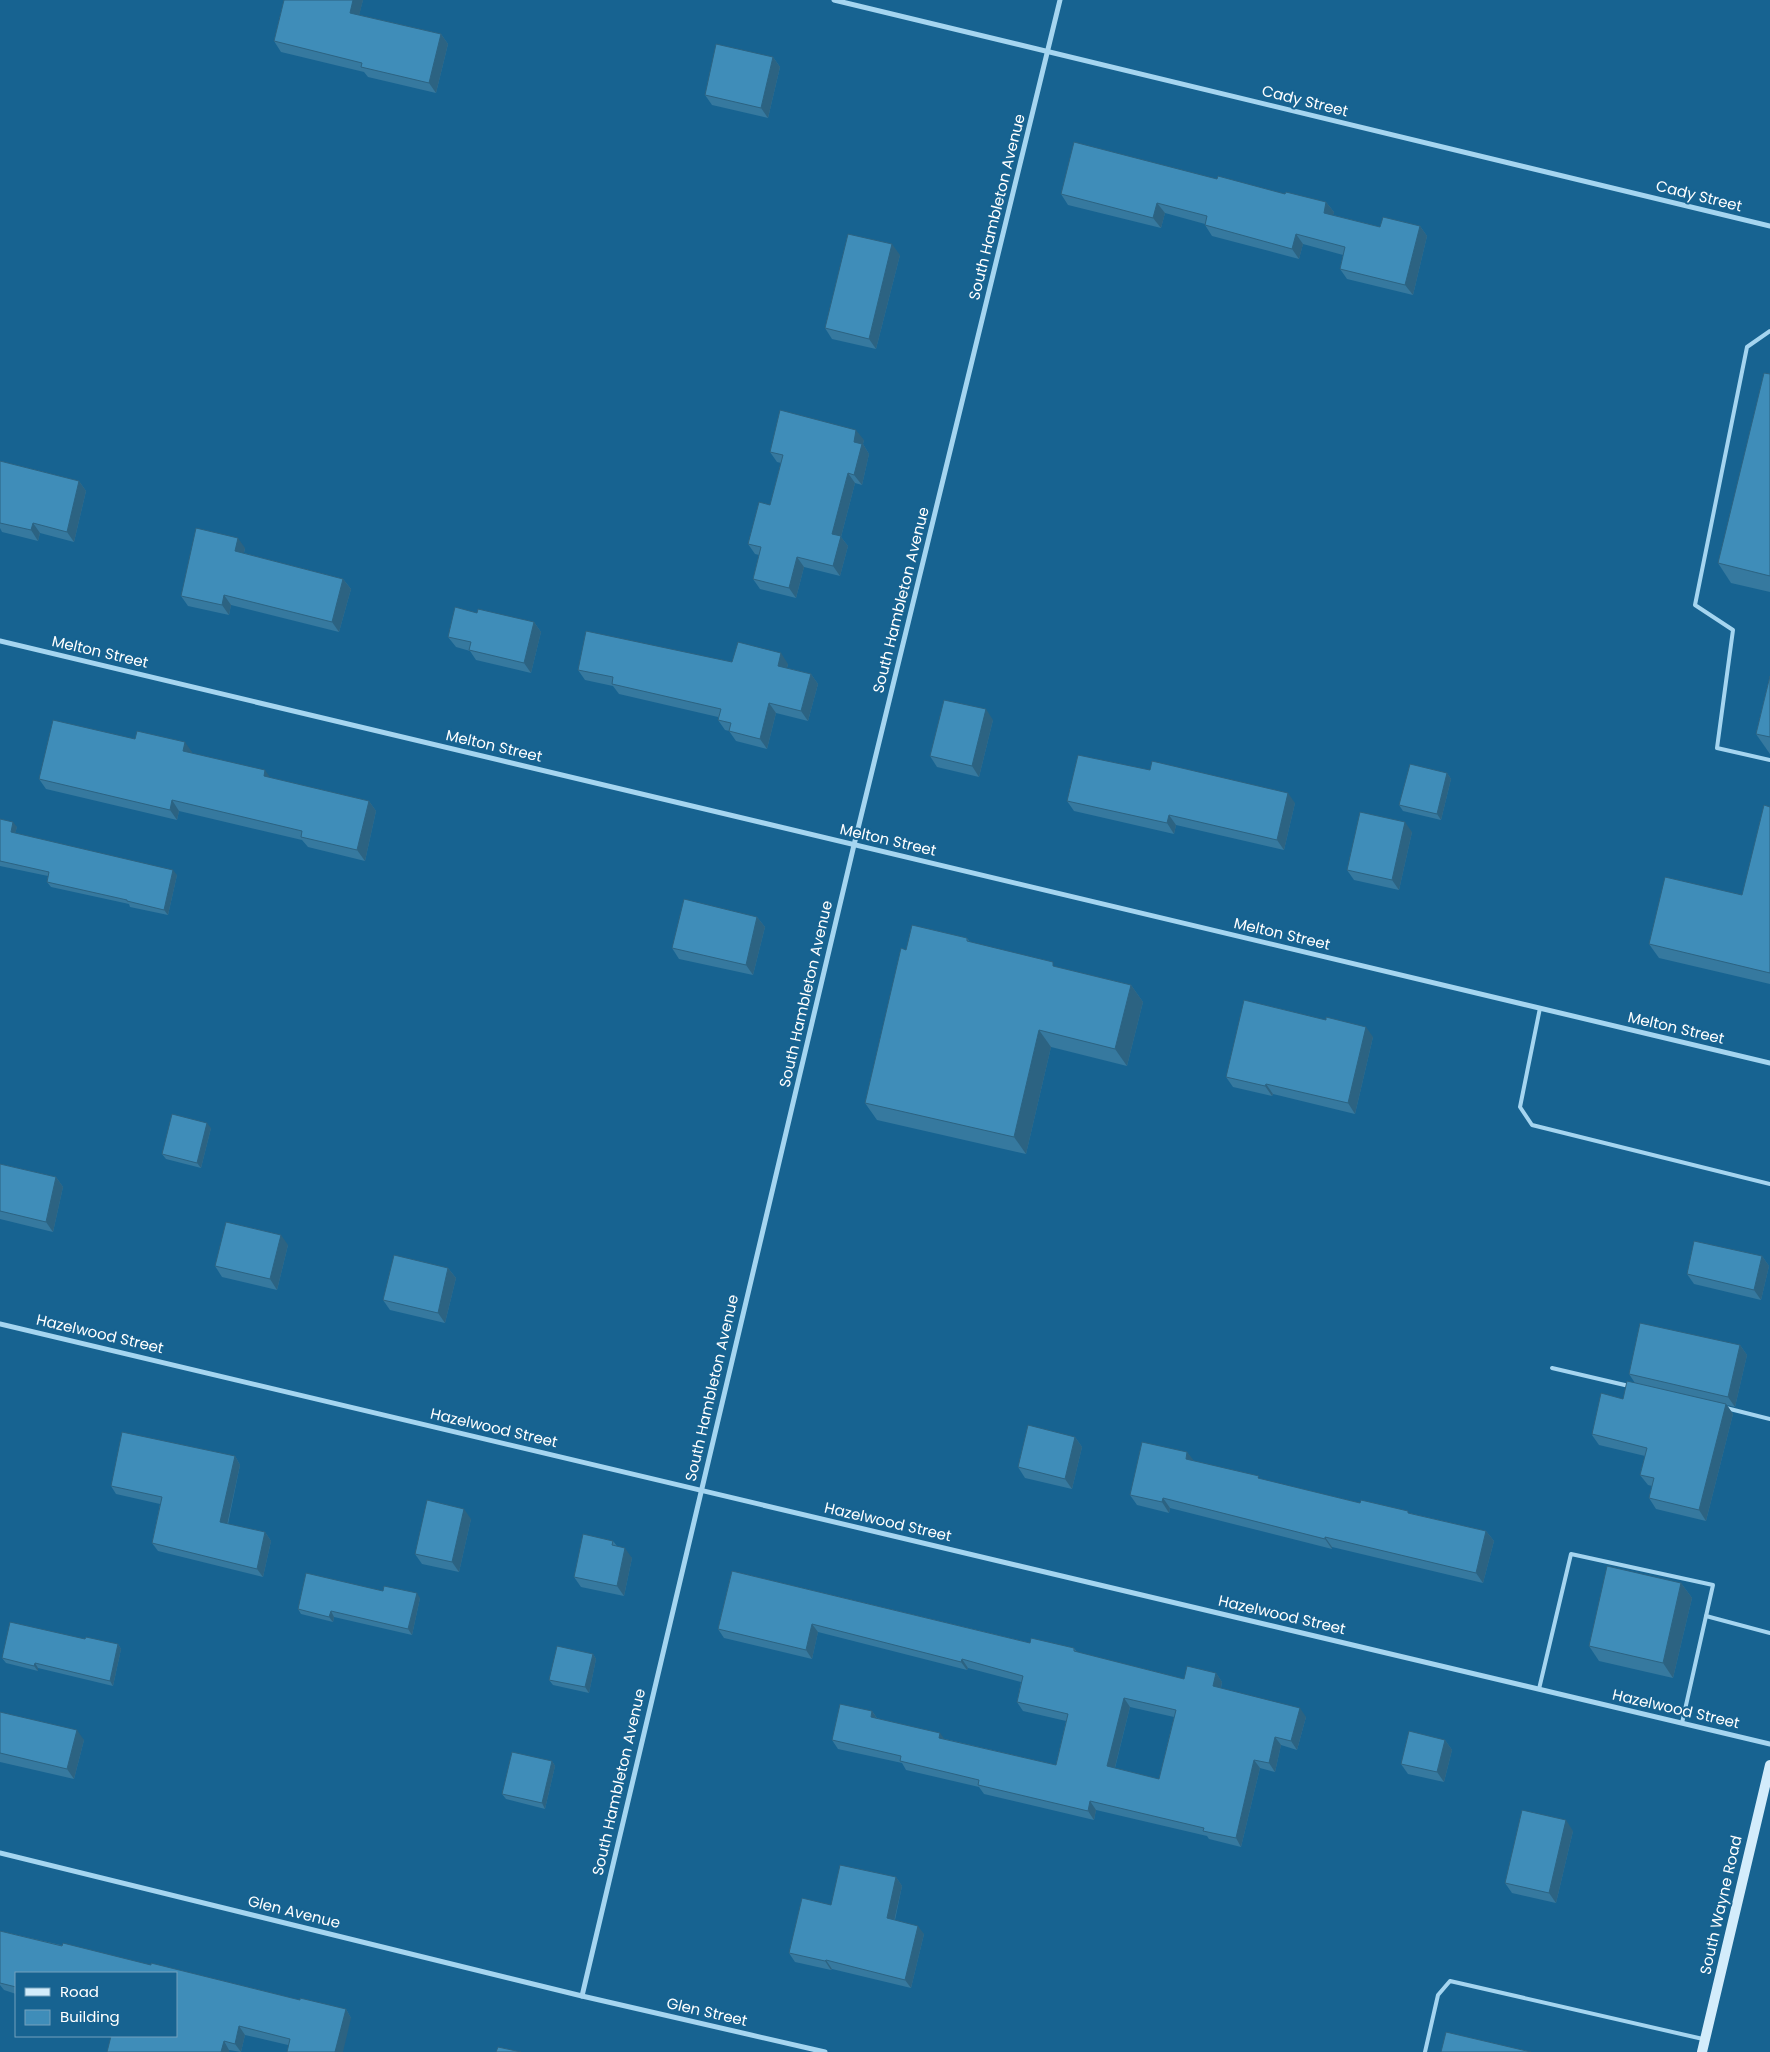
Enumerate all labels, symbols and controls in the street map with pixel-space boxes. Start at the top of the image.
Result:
street label: Cady Street [1260,80,1350,121]
street label: South Hambleton Avenue [963,112,1030,302]
street label: Cady Street [1654,175,1744,216]
street label: South Hambleton Avenue [867,505,934,695]
street label: Melton Street [50,630,150,673]
street label: Melton Street [444,724,544,767]
street label: Melton Street [838,818,938,861]
street label: South Hambleton Avenue [774,898,837,1089]
street label: Melton Street [1232,912,1332,955]
street label: Melton Street [1626,1006,1726,1049]
street label: South Hambleton Avenue [680,1292,743,1483]
street label: Hazelwood Street [34,1309,166,1358]
street label: Hazelwood Street [428,1403,560,1452]
street label: Hazelwood Street [822,1497,954,1546]
street label: Hazelwood Street [1216,1590,1348,1639]
street label: Hazelwood Street [1610,1684,1742,1733]
street label: South Hambleton Avenue [587,1686,650,1877]
street label: South Wayne Road [1694,1833,1747,1977]
street label: Glen Avenue [246,1890,343,1933]
legend [15,1972,178,2037]
text: Road [60,1981,99,2002]
street label: Glen Street [665,1992,750,2031]
text: Building [60,2006,120,2027]

